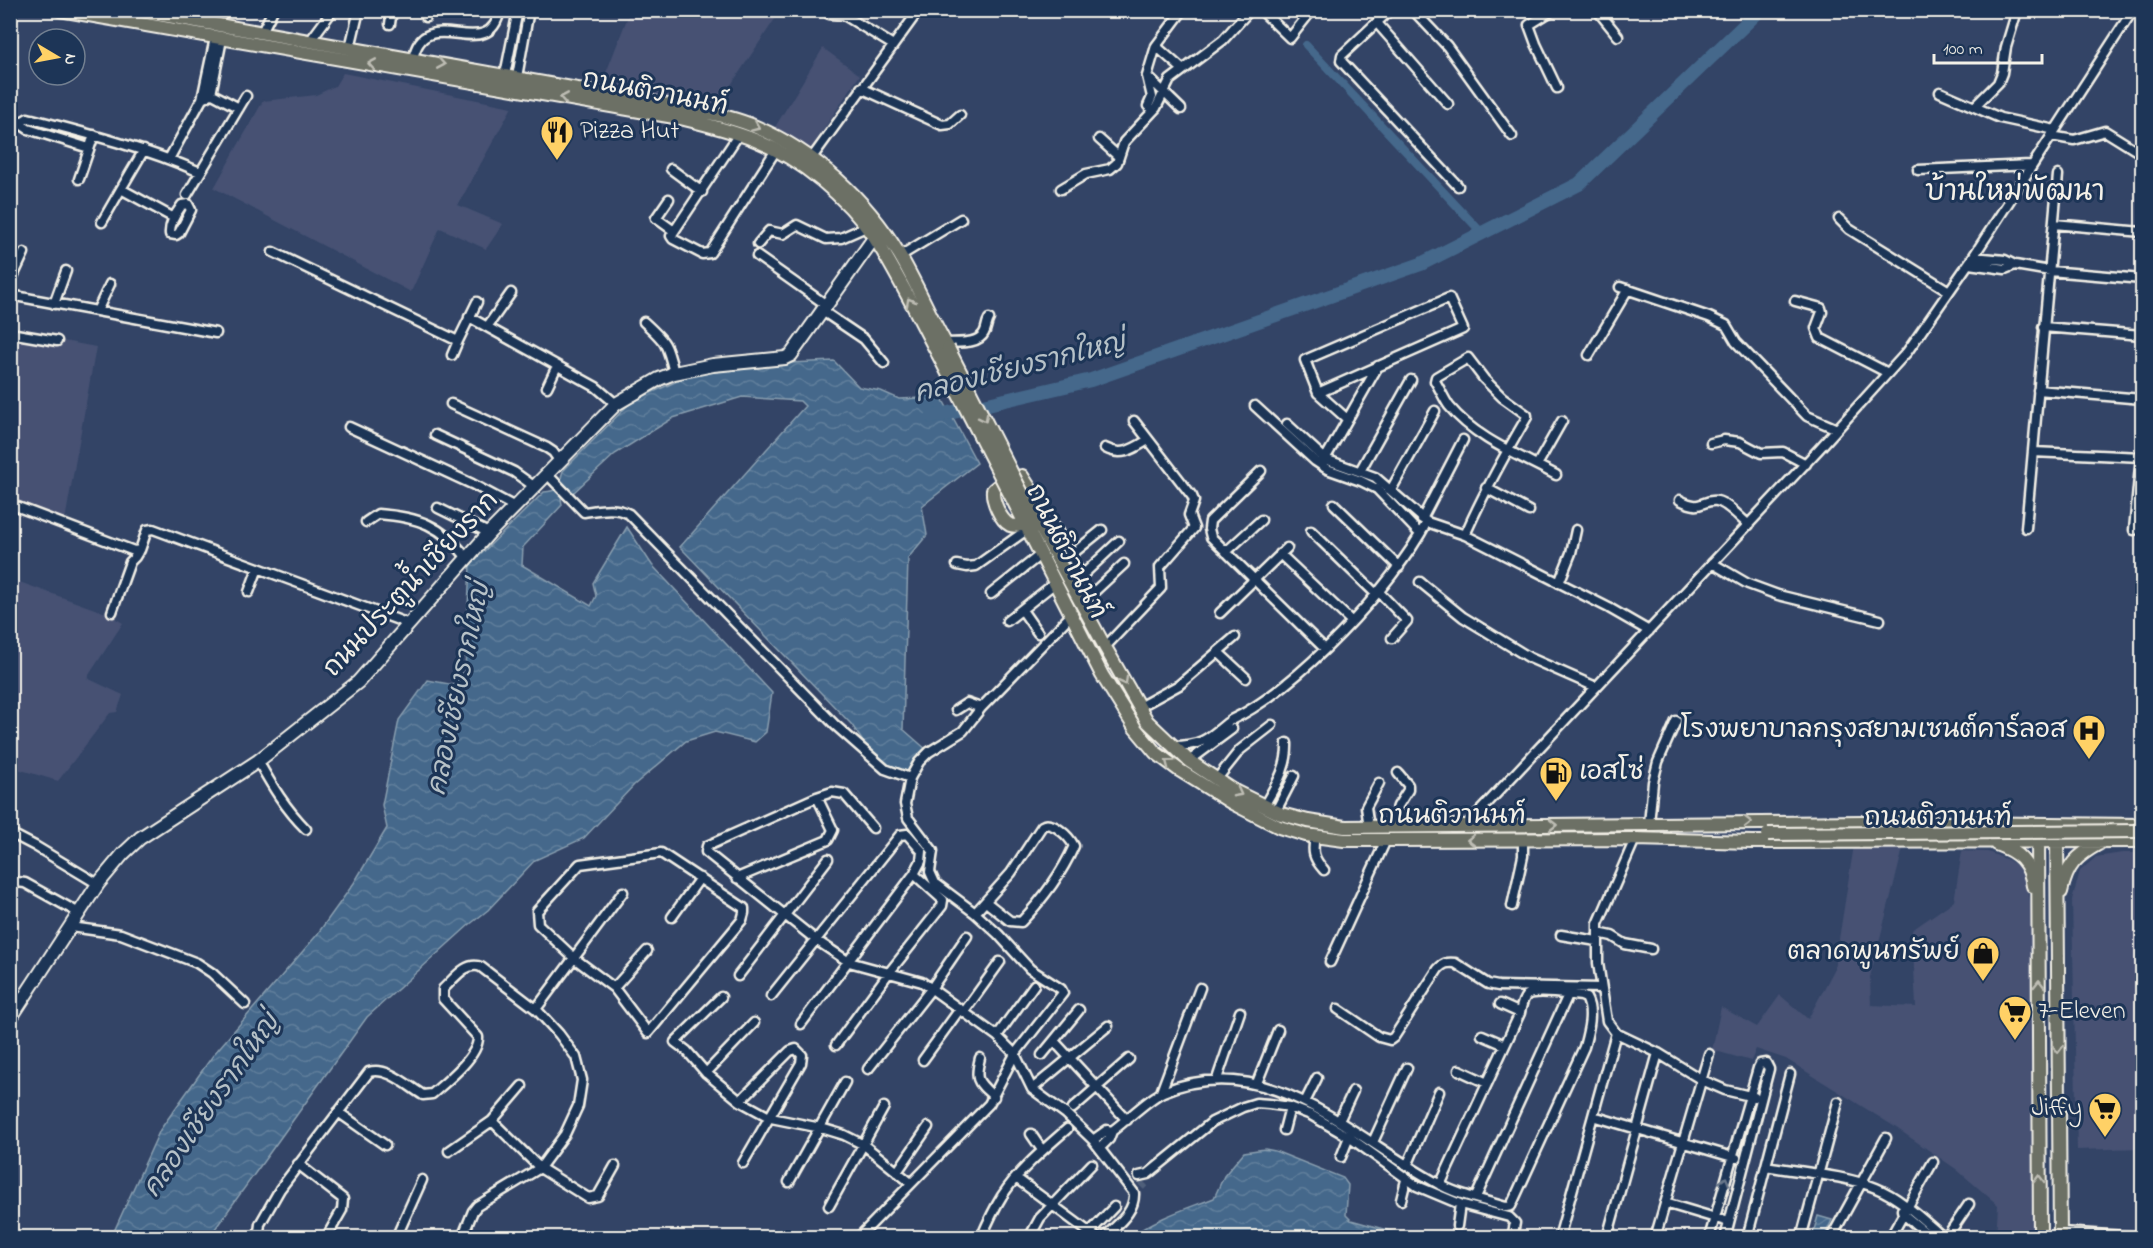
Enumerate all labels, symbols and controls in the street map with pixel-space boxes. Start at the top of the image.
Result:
north arrow [27,27,87,87]
scale bar [1934,27,2042,65]
text: 100 m [1943,37,1983,63]
text: N [57,52,83,67]
one-way arrow [436,57,446,70]
one-way arrow [367,58,377,71]
street label: ถนนติวานนท์ [579,61,731,127]
one-way arrow [559,93,568,105]
place label: Pizza Hut [580,113,679,151]
restaurant icon: Pizza Hut [539,114,575,161]
one-way arrow [749,120,760,132]
district label: บ้านใหม่พัฒนา [1925,171,2105,214]
one-way arrow [906,298,917,309]
water label: คลองเชียงรากใหญ่ [910,322,1135,414]
one-way arrow [977,412,988,423]
street label: ถนนติวานนท์ [1015,478,1115,626]
street label: ถนนประตูน้ำเชียงราก [310,479,509,687]
water label: คลองเชียงรากใหญ่ [417,574,503,799]
one-way arrow [1117,675,1128,686]
place label: โรงพยาบาลกรุงสยามเซนต์คาร์ลอส [1681,712,2068,750]
hospital icon: โรงพยาบาลกรุงสยามเซนต์คาร์ลอส [2071,713,2107,760]
place label: เอสโซ่ [1579,754,1644,792]
fuel station icon: เอสโซ่ [1538,755,1574,802]
one-way arrow [1165,759,1176,770]
one-way arrow [1232,786,1242,797]
street label: ถนนติวานนท์ [1378,798,1526,836]
street label: ถนนติวานนท์ [1864,800,2012,838]
one-way arrow [1743,816,1752,828]
one-way arrow [1548,819,1557,831]
one-way arrow [1467,834,1476,846]
place label: ตลาดพูนทรัพย์ [1787,934,1960,972]
shop icon: ตลาดพูนทรัพย์ [1965,935,2001,982]
one-way arrow [2033,980,2045,989]
place label: 7-Eleven [2038,993,2126,1031]
supermarket icon: 7-Eleven [1997,994,2033,1041]
water label: คลองเชียงรากใหญ่ [133,1001,293,1206]
one-way arrow [2052,1045,2064,1054]
place label: Jiffy [2032,1090,2082,1128]
supermarket icon: Jiffy [2087,1091,2123,1138]
one-way arrow [2033,1175,2045,1184]
one-way arrow [1718,1176,1730,1187]

